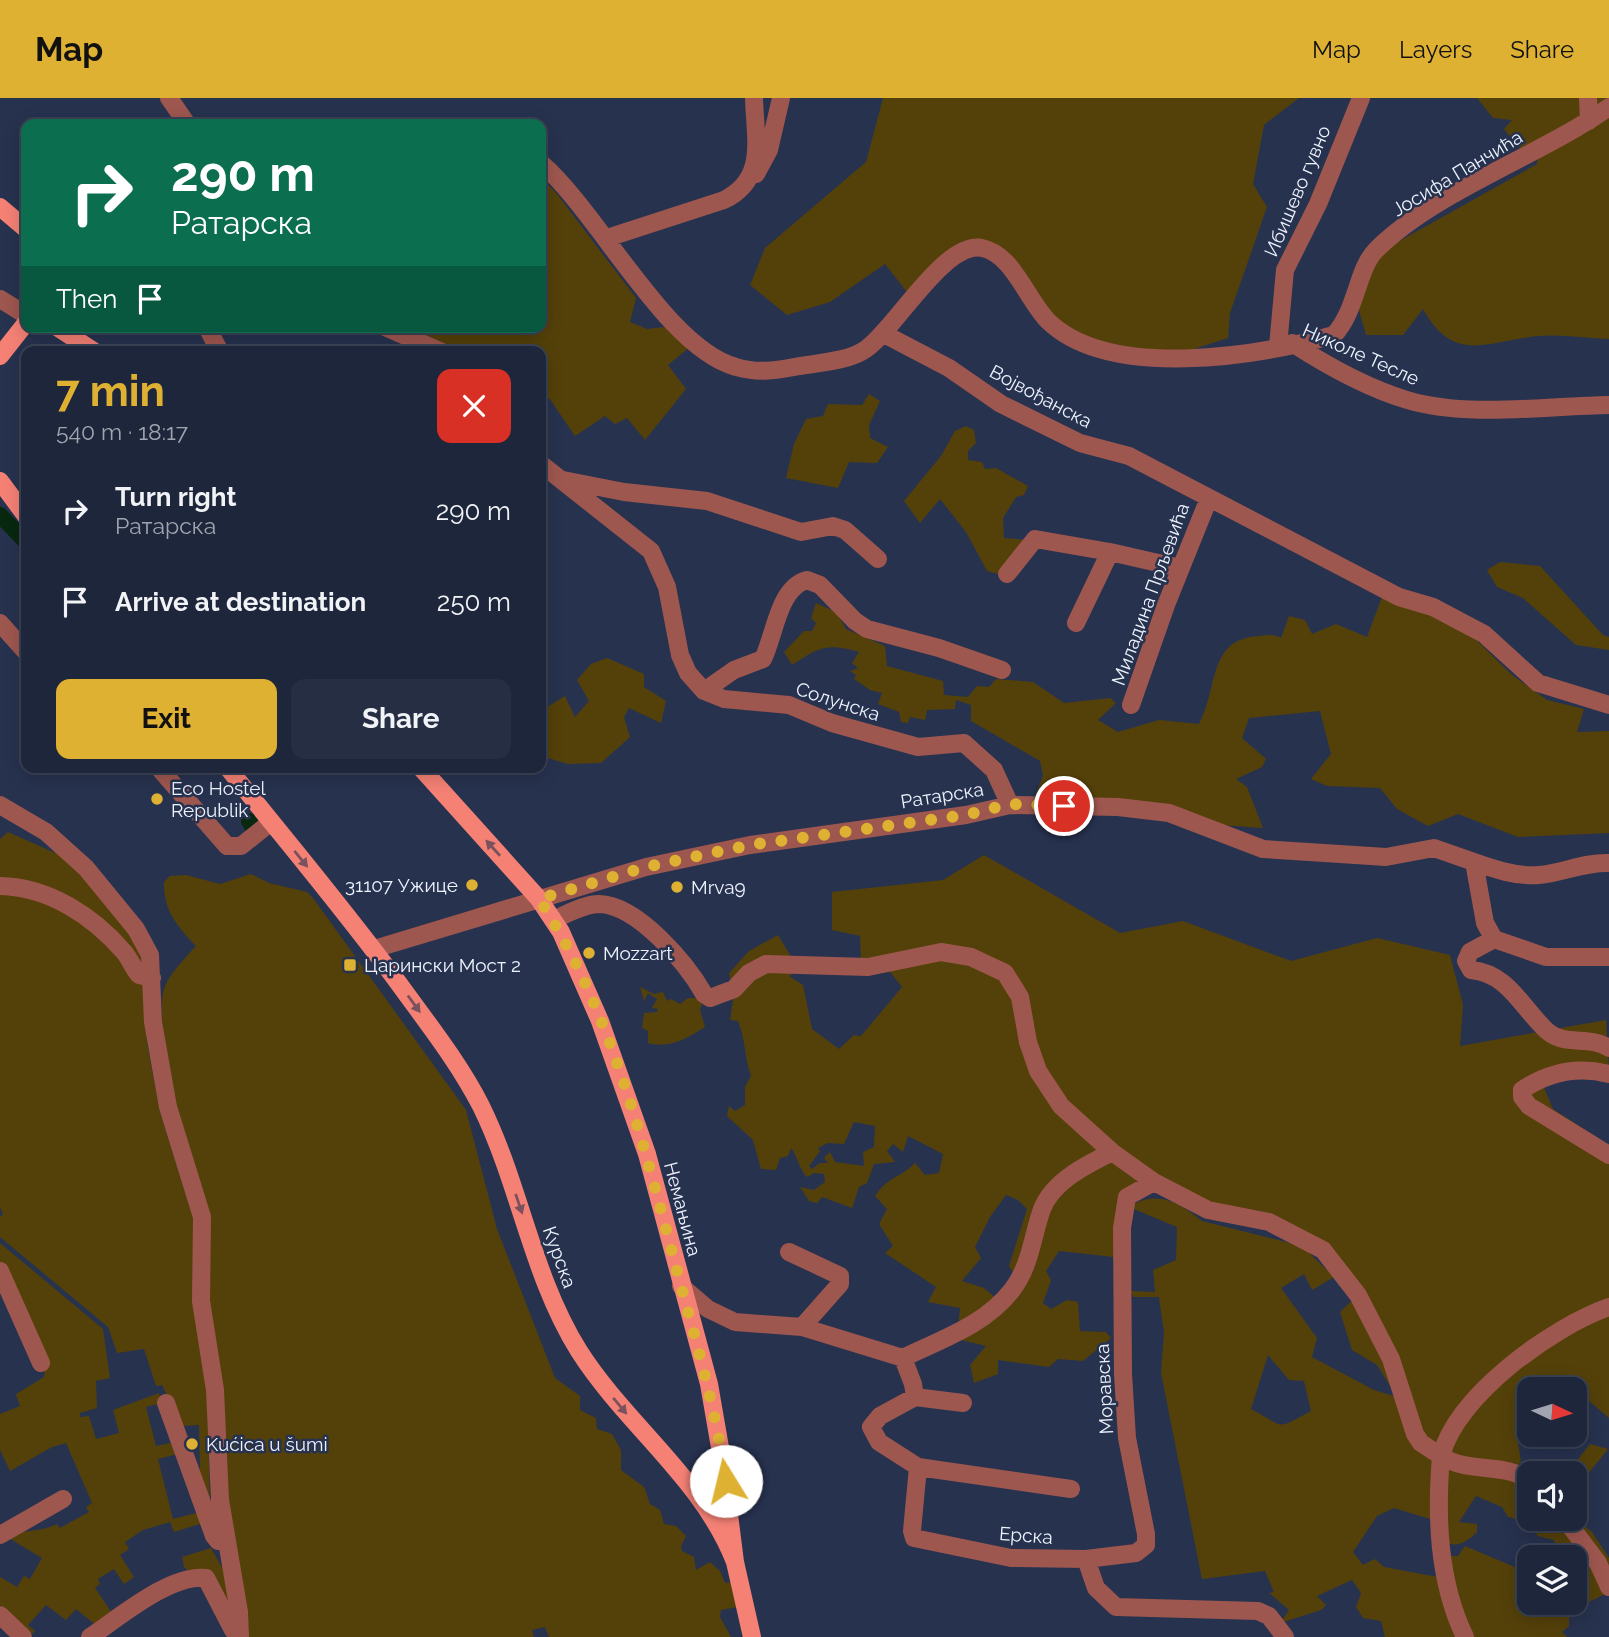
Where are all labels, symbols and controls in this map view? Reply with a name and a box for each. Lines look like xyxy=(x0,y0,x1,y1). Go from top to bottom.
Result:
text: Map xyxy=(35,30,103,69)
text: Map xyxy=(1312,35,1361,64)
text: Layers xyxy=(1399,35,1472,64)
text: Share xyxy=(1510,35,1574,64)
street label: Ибишево гувно xyxy=(1259,122,1335,260)
street label: Јосифа Панчића xyxy=(1388,125,1526,221)
text: 290 m xyxy=(171,145,315,202)
icon: right xyxy=(56,147,147,238)
text: Ратарска xyxy=(171,204,312,241)
icon: arrive xyxy=(131,280,169,318)
text: Then xyxy=(56,284,117,314)
street label: Николе Тесле xyxy=(1299,318,1423,390)
street label: Војвођанска xyxy=(986,360,1096,432)
text: 7 min xyxy=(56,367,165,416)
button: close xyxy=(437,369,511,443)
text: 540 m · 18:17 xyxy=(56,418,188,445)
text: Turn right xyxy=(115,482,236,512)
icon: right xyxy=(56,492,94,530)
text: 290 m xyxy=(436,496,511,526)
street label: Миладина Прљевића xyxy=(1107,500,1193,688)
text: Ратарска xyxy=(115,512,216,539)
icon: arrive xyxy=(56,583,94,621)
text: Arrive at destination xyxy=(115,587,366,617)
text: 250 m xyxy=(437,587,511,617)
street label: Солунска xyxy=(793,677,883,725)
button: Exit xyxy=(56,679,277,759)
button: Share xyxy=(291,679,511,759)
pin xyxy=(1034,776,1094,836)
place label: Eco Hostel Republik xyxy=(171,777,266,821)
street label: Ратарска xyxy=(899,778,985,812)
icon: arrive xyxy=(1045,787,1083,825)
marker: Eco Hostel Republik xyxy=(149,791,165,807)
one-way arrow xyxy=(486,840,502,857)
one-way arrow xyxy=(294,850,309,868)
place label: 31107 Ужице xyxy=(345,874,458,896)
place label: Mrva9 xyxy=(691,876,746,898)
marker: 31107 Ужице xyxy=(464,877,480,893)
marker: Mrva9 xyxy=(669,879,685,895)
place label: Mozzart xyxy=(603,942,673,964)
marker: Mozzart xyxy=(581,945,597,961)
place label: Царински Мост 2 xyxy=(364,954,521,976)
marker: Царински Мост 2 xyxy=(342,957,358,973)
one-way arrow xyxy=(407,995,421,1013)
street label: Немањина xyxy=(660,1159,706,1259)
one-way arrow xyxy=(514,1194,525,1215)
street label: Курска xyxy=(539,1223,581,1291)
street label: Моравска xyxy=(1091,1343,1117,1435)
north arrow xyxy=(1517,1377,1587,1447)
map controls xyxy=(1517,1377,1587,1615)
one-way arrow xyxy=(612,1397,627,1415)
place label: Kućica u šumi xyxy=(206,1433,328,1455)
marker: Kućica u šumi xyxy=(184,1436,200,1452)
position arrow xyxy=(689,1444,763,1518)
button: sound xyxy=(1517,1461,1587,1531)
street label: Ерска xyxy=(998,1522,1054,1548)
button: layers xyxy=(1517,1545,1587,1615)

